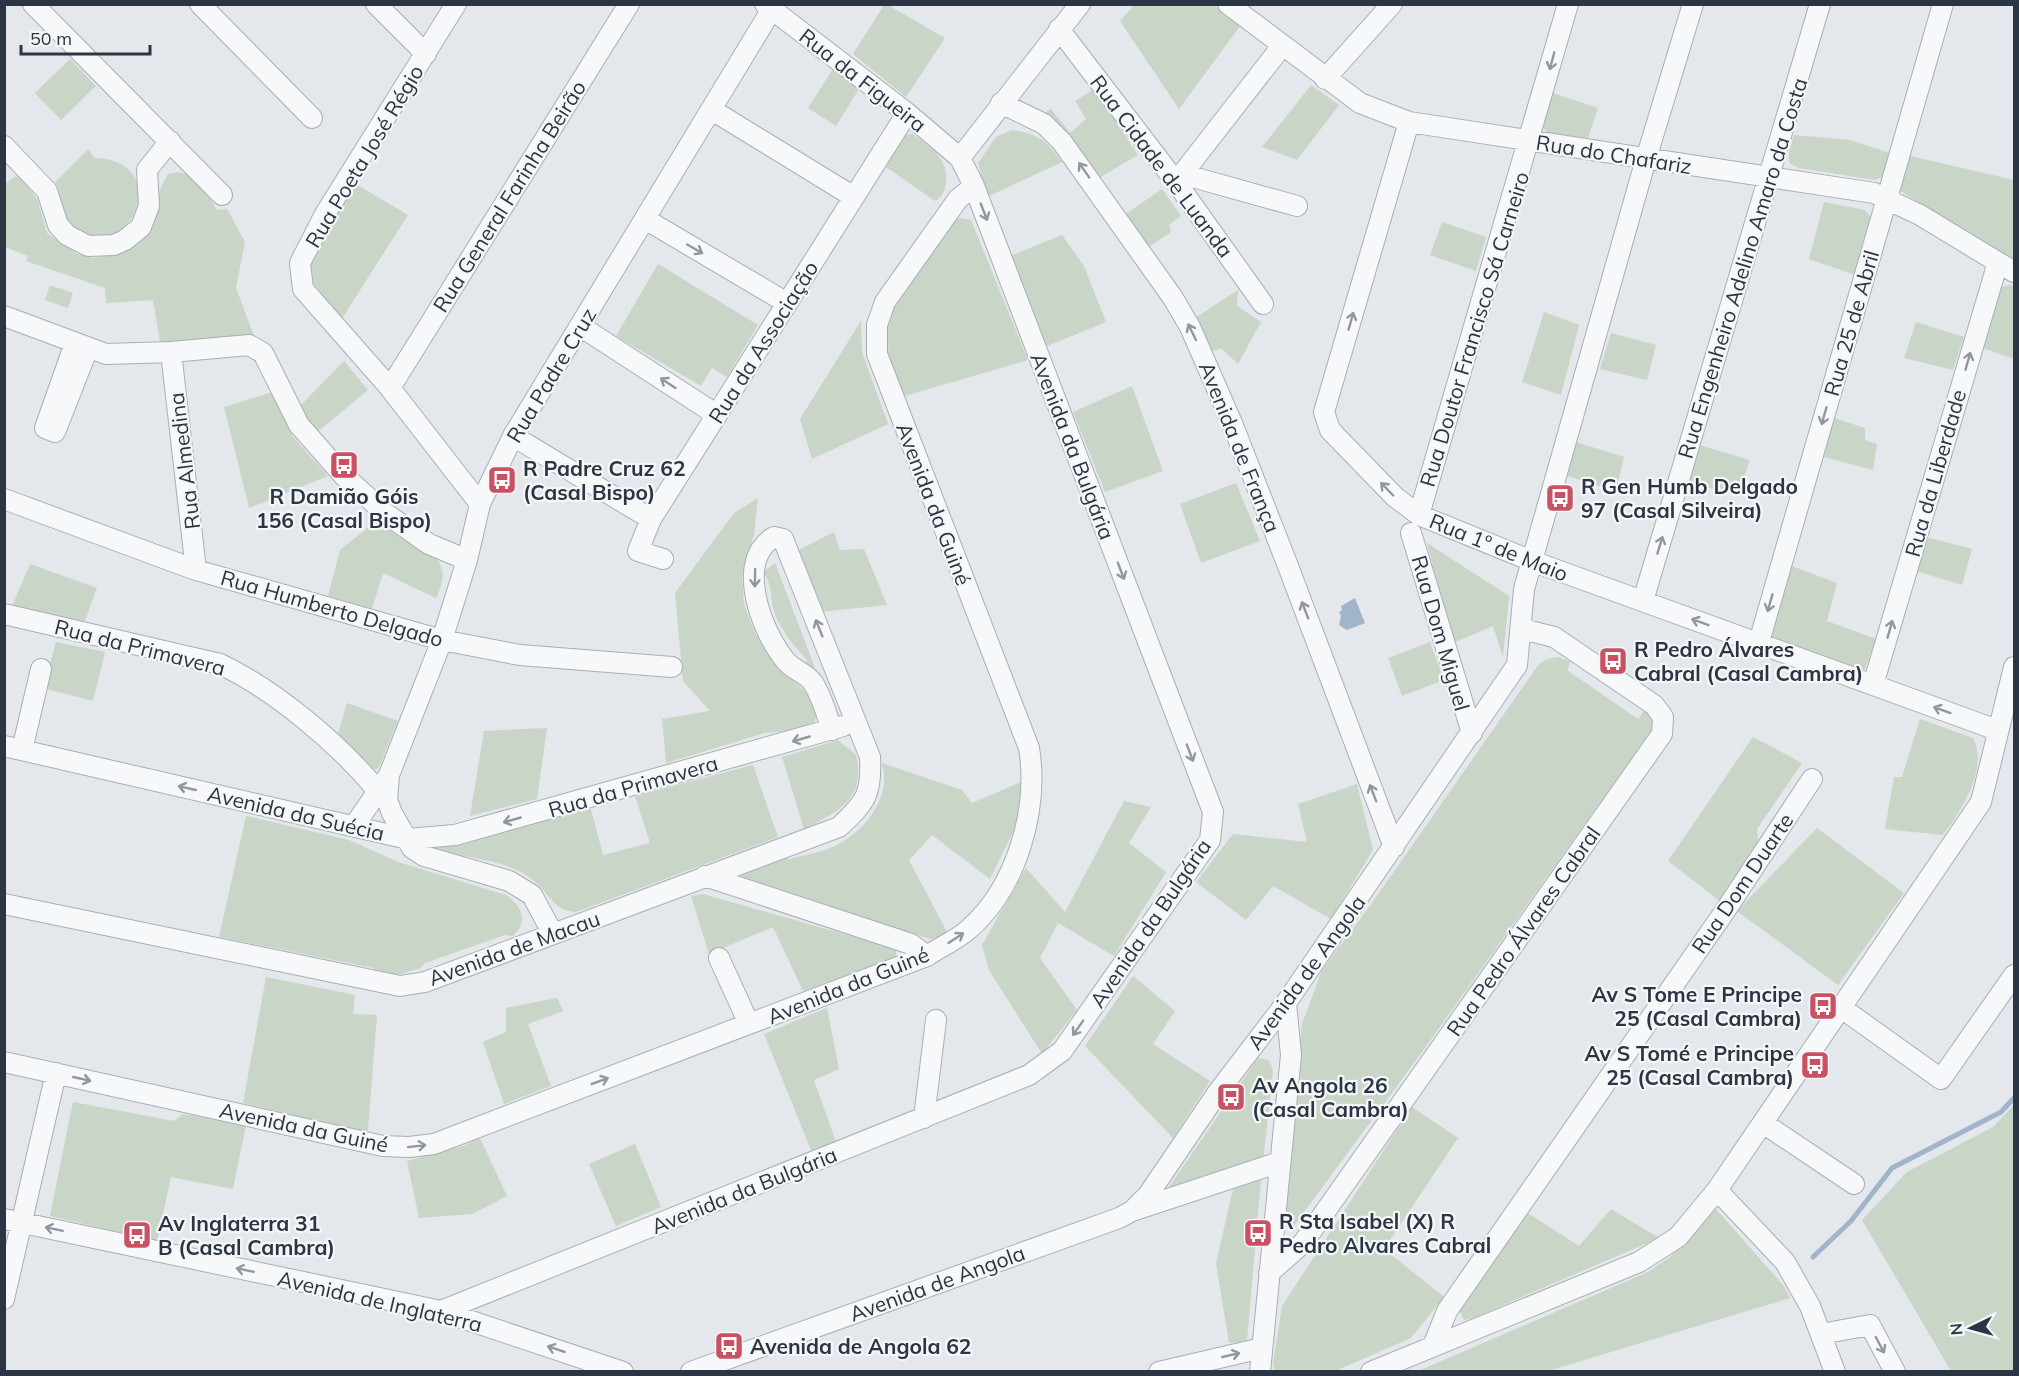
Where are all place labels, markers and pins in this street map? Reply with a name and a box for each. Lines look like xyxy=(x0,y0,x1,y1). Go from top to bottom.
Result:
bus stop icon: R Damião Góis 156 (Casal Bispo) xyxy=(328,449,360,481)
place label: R Padre Cruz 62 (Casal Bispo) xyxy=(523,455,686,505)
bus stop icon: R Padre Cruz 62 (Casal Bispo) xyxy=(486,464,518,496)
place label: R Gen Humb Delgado 97 (Casal Silveira) xyxy=(1581,473,1798,523)
bus stop icon: R Gen Humb Delgado 97 (Casal Silveira) xyxy=(1544,482,1576,514)
place label: R Damião Góis 156 (Casal Bispo) xyxy=(256,483,432,533)
place label: R Pedro Álvares Cabral (Casal Cambra) xyxy=(1634,636,1863,686)
bus stop icon: R Pedro Álvares Cabral (Casal Cambra) xyxy=(1597,645,1629,677)
place label: Av S Tome E Principe 25 (Casal Cambra) xyxy=(1591,981,1802,1031)
bus stop icon: Av S Tome E Principe 25 (Casal Cambra) xyxy=(1807,990,1839,1022)
place label: Av S Tomé e Principe 25 (Casal Cambra) xyxy=(1584,1040,1794,1090)
bus stop icon: Av S Tomé e Principe 25 (Casal Cambra) xyxy=(1799,1049,1831,1081)
place label: Av Angola 26 (Casal Cambra) xyxy=(1252,1072,1409,1122)
bus stop icon: Av Angola 26 (Casal Cambra) xyxy=(1215,1081,1247,1113)
place label: R Sta Isabel (X) R Pedro Alvares Cabral xyxy=(1279,1208,1491,1258)
place label: Av Inglaterra 31 B (Casal Cambra) xyxy=(158,1210,335,1260)
bus stop icon: R Sta Isabel (X) R Pedro Alvares Cabral xyxy=(1242,1217,1274,1249)
bus stop icon: Av Inglaterra 31 B (Casal Cambra) xyxy=(121,1219,153,1251)
bus stop icon: Avenida de Angola 62 xyxy=(713,1330,745,1362)
place label: Avenida de Angola 62 xyxy=(750,1333,971,1359)

